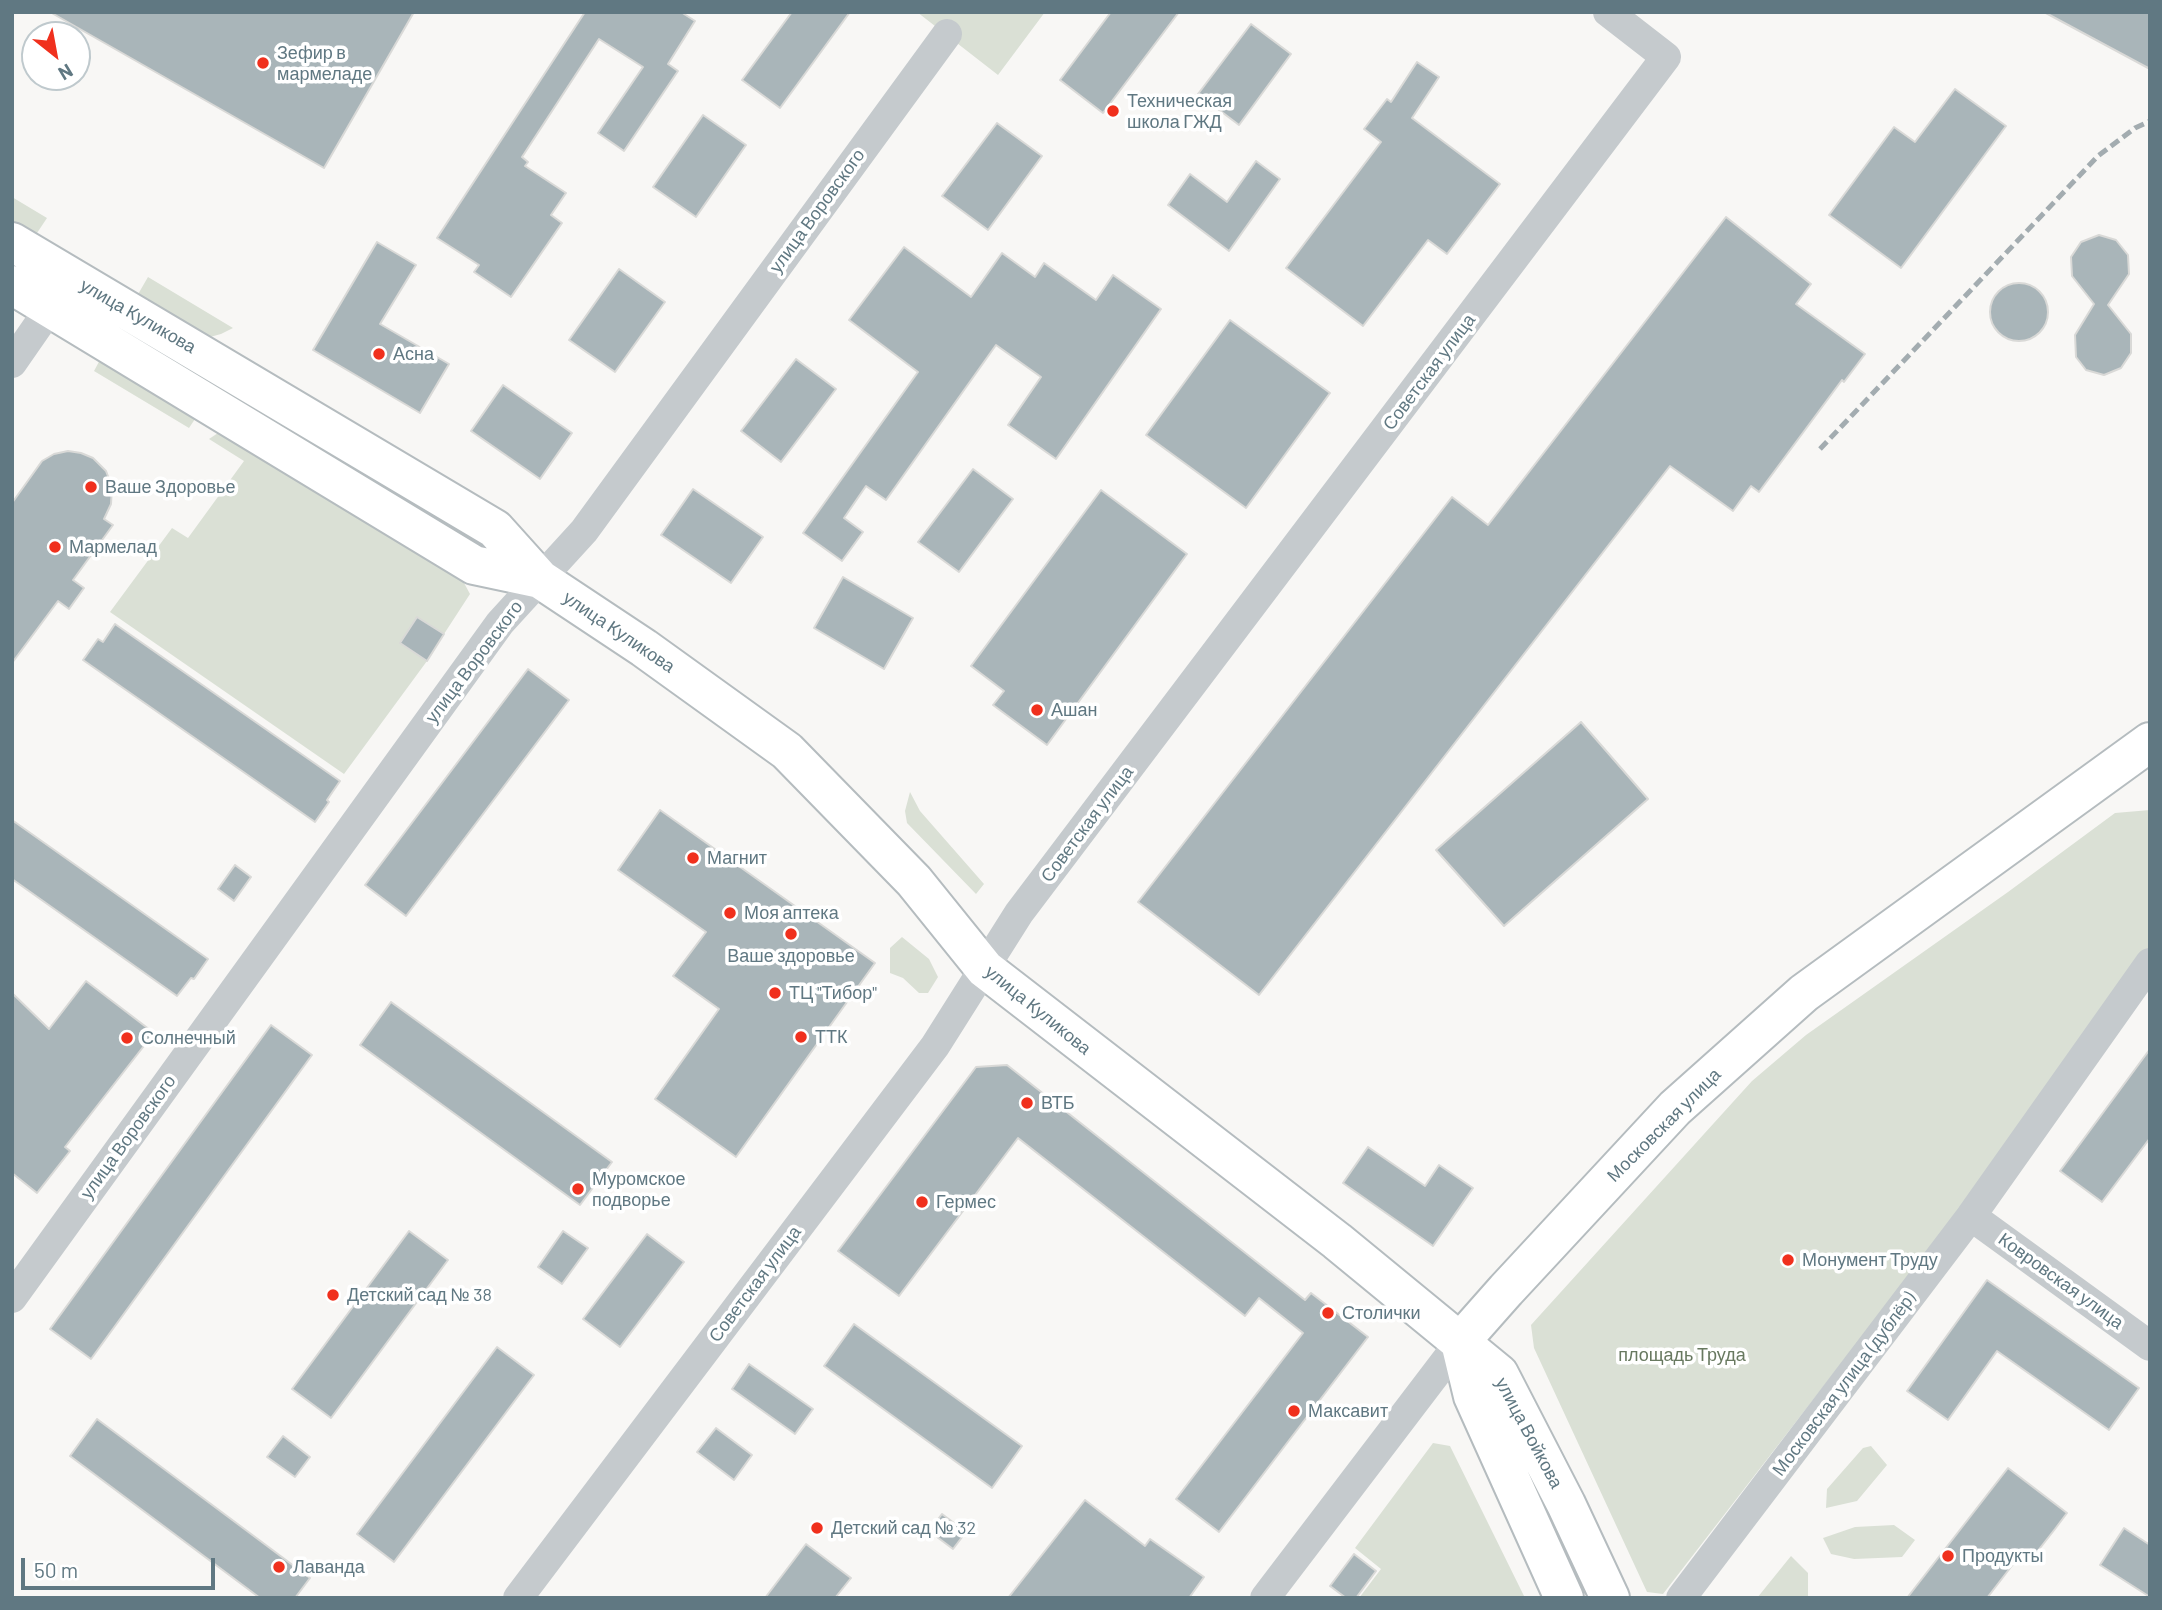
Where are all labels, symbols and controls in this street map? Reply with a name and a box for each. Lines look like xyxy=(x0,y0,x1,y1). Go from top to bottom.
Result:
north arrow xyxy=(21,21,91,91)
place label: Зефир в мармеладе xyxy=(277,42,372,84)
marker: Зефир в мармеладе xyxy=(255,55,271,71)
text: N xyxy=(55,60,77,86)
place label: Техническая школа ГЖД xyxy=(1127,90,1232,132)
marker: Техническая школа ГЖД xyxy=(1105,103,1121,119)
street label: улица Воровского xyxy=(765,145,869,277)
street label: улица Куликова xyxy=(76,274,200,358)
street label: Советская улица xyxy=(1378,310,1480,434)
place label: Асна xyxy=(393,343,434,365)
marker: Асна xyxy=(371,346,387,362)
place label: Ваше Здоровье xyxy=(105,476,235,498)
marker: Ваше Здоровье xyxy=(83,479,99,495)
place label: Мармелад xyxy=(69,536,157,558)
marker: Мармелад xyxy=(47,539,63,555)
street label: улица Куликова xyxy=(559,587,679,677)
street label: улица Воровского xyxy=(421,597,527,727)
place label: Ашан xyxy=(1051,699,1097,721)
marker: Ашан xyxy=(1029,702,1045,718)
street label: Советская улица xyxy=(1036,762,1138,886)
place label: Магнит xyxy=(707,847,767,869)
marker: Магнит xyxy=(685,850,701,866)
place label: Моя аптека xyxy=(744,902,839,924)
marker: Моя аптека xyxy=(722,905,738,921)
marker: Ваше здоровье xyxy=(783,926,799,942)
place label: Ваше здоровье xyxy=(727,945,855,967)
street label: улица Куликова xyxy=(981,961,1095,1059)
place label: ТЦ "Тибор" xyxy=(789,982,877,1004)
marker: ТЦ "Тибор" xyxy=(767,985,783,1001)
place label: ТТК xyxy=(815,1026,847,1048)
place label: Солнечный xyxy=(141,1027,236,1049)
marker: ТТК xyxy=(793,1029,809,1045)
marker: Солнечный xyxy=(119,1030,135,1046)
street label: Московская улица xyxy=(1603,1064,1725,1186)
street label: улица Воровского xyxy=(76,1071,180,1203)
place label: ВТБ xyxy=(1041,1092,1075,1114)
marker: ВТБ xyxy=(1019,1095,1035,1111)
place label: Муромское подворье xyxy=(592,1168,685,1210)
marker: Муромское подворье xyxy=(570,1181,586,1197)
place label: Гермес xyxy=(936,1191,996,1213)
marker: Гермес xyxy=(914,1194,930,1210)
street label: Советская улица xyxy=(704,1222,806,1346)
street label: Ковровская улица xyxy=(1994,1228,2128,1334)
place label: Монумент Труду xyxy=(1802,1249,1938,1271)
marker: Монумент Труду xyxy=(1780,1252,1796,1268)
place label: Детский сад № 38 xyxy=(347,1284,492,1306)
marker: Детский сад № 38 xyxy=(325,1287,341,1303)
street label: Московская улица (дублёр) xyxy=(1768,1288,1920,1480)
place label: Столички xyxy=(1342,1302,1421,1324)
marker: Столички xyxy=(1320,1305,1336,1321)
park label: площадь Труда xyxy=(1618,1344,1746,1366)
street label: улица Войкова xyxy=(1491,1374,1567,1492)
place label: Максавит xyxy=(1308,1400,1388,1422)
marker: Максавит xyxy=(1286,1403,1302,1419)
place label: Детский сад № 32 xyxy=(831,1517,976,1539)
marker: Детский сад № 32 xyxy=(809,1520,825,1536)
scale bar xyxy=(24,1544,219,1588)
place label: Продукты xyxy=(1962,1545,2043,1567)
marker: Продукты xyxy=(1940,1548,1956,1564)
place label: Лаванда xyxy=(293,1556,365,1578)
text: 50 m xyxy=(34,1557,78,1582)
marker: Лаванда xyxy=(271,1559,287,1575)

